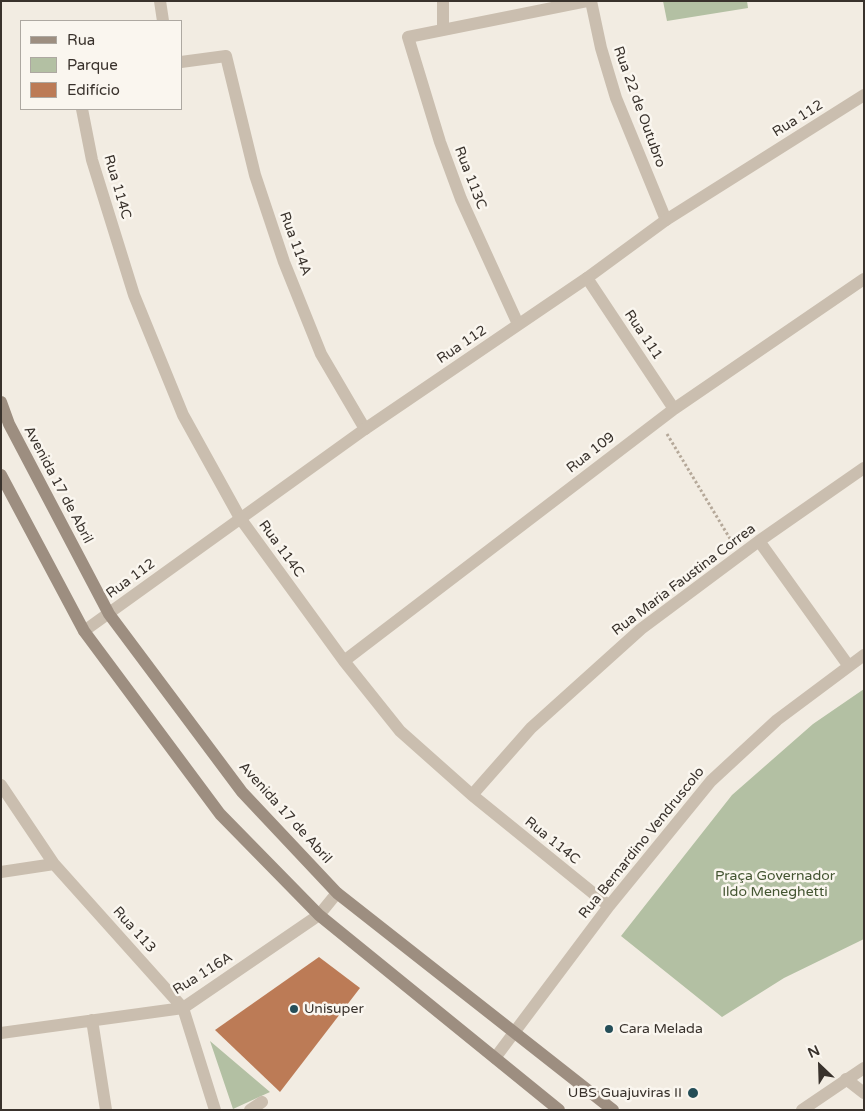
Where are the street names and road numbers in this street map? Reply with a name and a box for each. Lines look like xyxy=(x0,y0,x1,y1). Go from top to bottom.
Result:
street label: Rua 22 de Outubro xyxy=(609,44,669,170)
street label: Rua 112 xyxy=(770,97,826,141)
street label: Rua 113C xyxy=(450,144,490,212)
street label: Rua 114C xyxy=(100,153,134,221)
street label: Rua 114A xyxy=(276,210,314,278)
street label: Rua 111 xyxy=(620,307,666,363)
street label: Rua 112 xyxy=(434,322,490,368)
street label: Avenida 17 de Abril xyxy=(20,423,96,547)
street label: Rua 109 xyxy=(564,429,618,477)
street label: Rua 114C xyxy=(255,517,307,581)
street label: Rua Maria Faustina Correa xyxy=(609,521,759,639)
street label: Rua 112 xyxy=(103,556,159,602)
street label: Avenida 17 de Abril xyxy=(235,759,335,867)
street label: Rua Bernardino Vendruscolo xyxy=(576,764,708,922)
street label: Rua 114C xyxy=(521,814,583,868)
street label: Rua 113 xyxy=(109,903,159,957)
street label: Rua 116A xyxy=(170,949,236,999)

